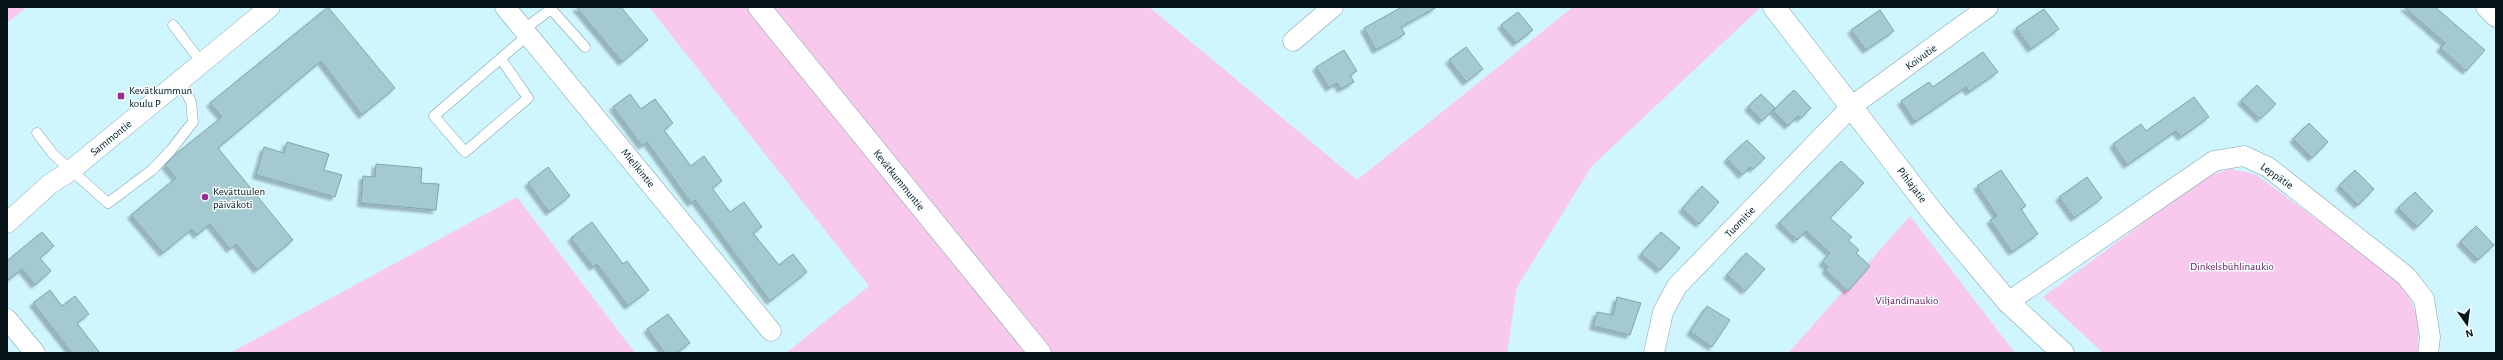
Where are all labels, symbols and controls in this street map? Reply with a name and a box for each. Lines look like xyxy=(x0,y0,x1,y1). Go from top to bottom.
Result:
street label: Koivutie xyxy=(1903,42,1939,72)
place label: Kevätkummun koulu P xyxy=(129,85,192,109)
marker: Kevätkummun koulu P xyxy=(116,91,126,101)
street label: Sammontie xyxy=(88,118,134,158)
street label: Mielikintie xyxy=(619,147,657,189)
street label: Kevätkummuntie xyxy=(871,148,927,212)
street label: Leppätie xyxy=(2259,161,2295,191)
street label: Pihlajatie xyxy=(1895,165,1929,205)
place label: Kevättuulen päiväkoti xyxy=(213,186,265,210)
marker: Kevättuulen päiväkoti xyxy=(200,192,210,202)
street label: Tuomitie xyxy=(1723,204,1757,240)
park label: Dinkelsbühlinaukio xyxy=(2190,261,2274,272)
park label: Viljandinaukio xyxy=(1876,295,1938,306)
north arrow xyxy=(2447,304,2487,344)
text: N xyxy=(2464,327,2474,339)

